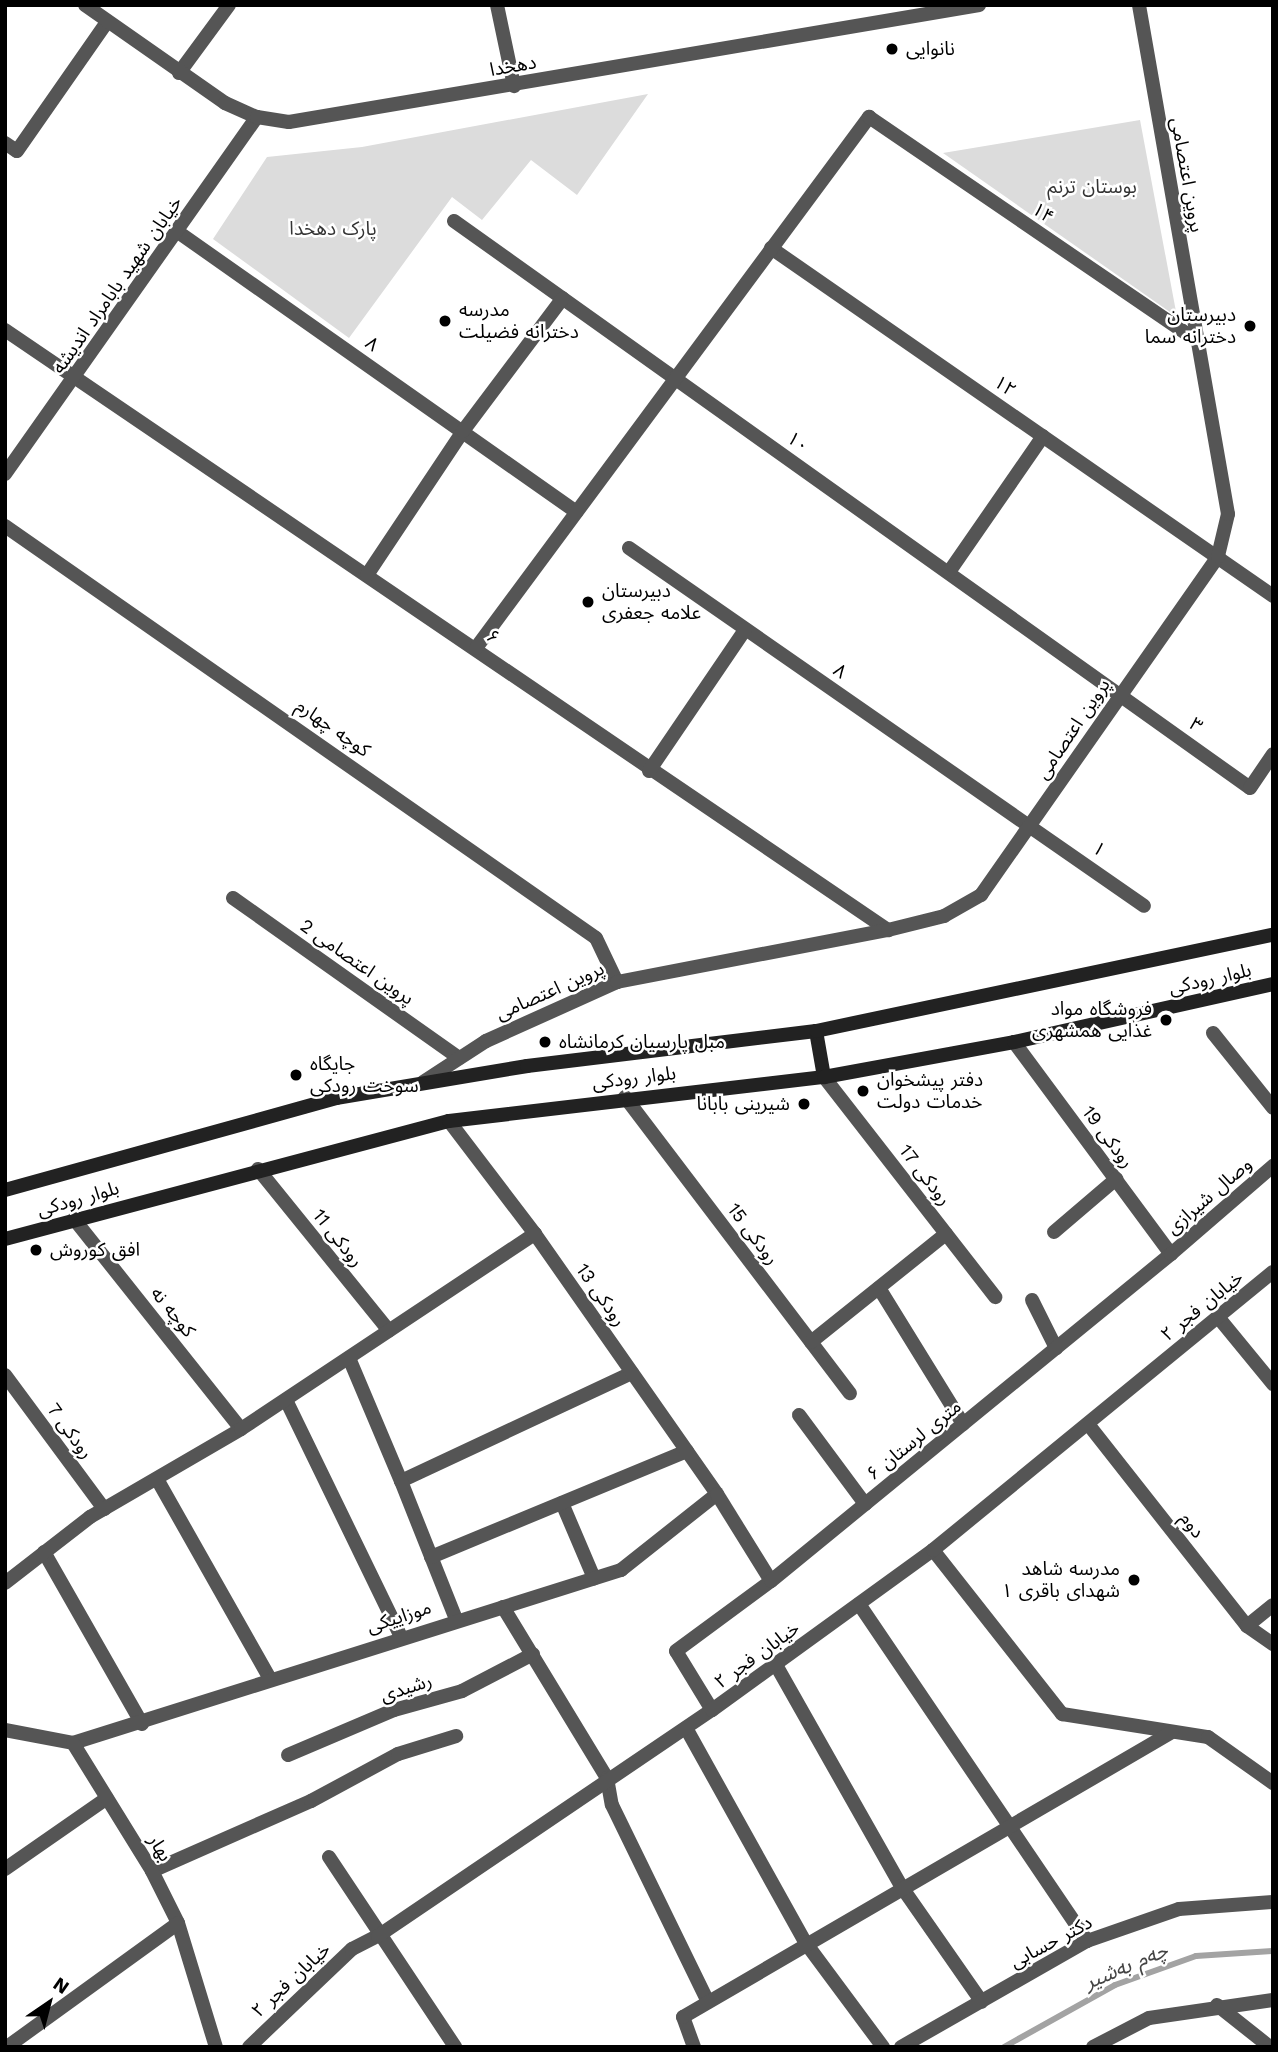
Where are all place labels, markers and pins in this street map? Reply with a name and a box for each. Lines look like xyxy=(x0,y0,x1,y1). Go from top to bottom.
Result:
place label: نانوایی xyxy=(906,38,955,60)
marker: نانوایی xyxy=(884,41,900,57)
place label: مدرسه دخترانه فضيلت xyxy=(459,299,579,343)
place label: دبیرستان دخترانه سما xyxy=(1145,304,1236,348)
marker: مدرسه دخترانه فضيلت xyxy=(437,313,453,329)
marker: دبیرستان دخترانه سما xyxy=(1242,318,1258,334)
place label: دبیرستان علامه جعفری xyxy=(602,580,701,624)
marker: دبیرستان علامه جعفری xyxy=(580,594,596,610)
place label: فروشگاه مواد غذایی همشهری xyxy=(1032,998,1152,1042)
marker: فروشگاه مواد غذایی همشهری xyxy=(1158,1012,1174,1028)
place label: مبل پارسیان کرمانشاه xyxy=(559,1031,725,1053)
marker: مبل پارسیان کرمانشاه xyxy=(537,1034,553,1050)
place label: جایگاه سوخت رودکی xyxy=(310,1053,419,1097)
marker: جایگاه سوخت رودکی xyxy=(288,1067,304,1083)
place label: دفتر پیشخوان خدمات دولت xyxy=(877,1069,983,1113)
marker: دفتر پیشخوان خدمات دولت xyxy=(855,1083,871,1099)
place label: شیرینی بابانا xyxy=(696,1093,790,1115)
marker: شیرینی بابانا xyxy=(796,1096,812,1112)
place label: افق کوروش xyxy=(50,1239,140,1261)
marker: افق کوروش xyxy=(28,1242,44,1258)
place label: مدرسه شاهد شهدای باقری ۱ xyxy=(1001,1558,1120,1602)
marker: مدرسه شاهد شهدای باقری ۱ xyxy=(1126,1572,1142,1588)

